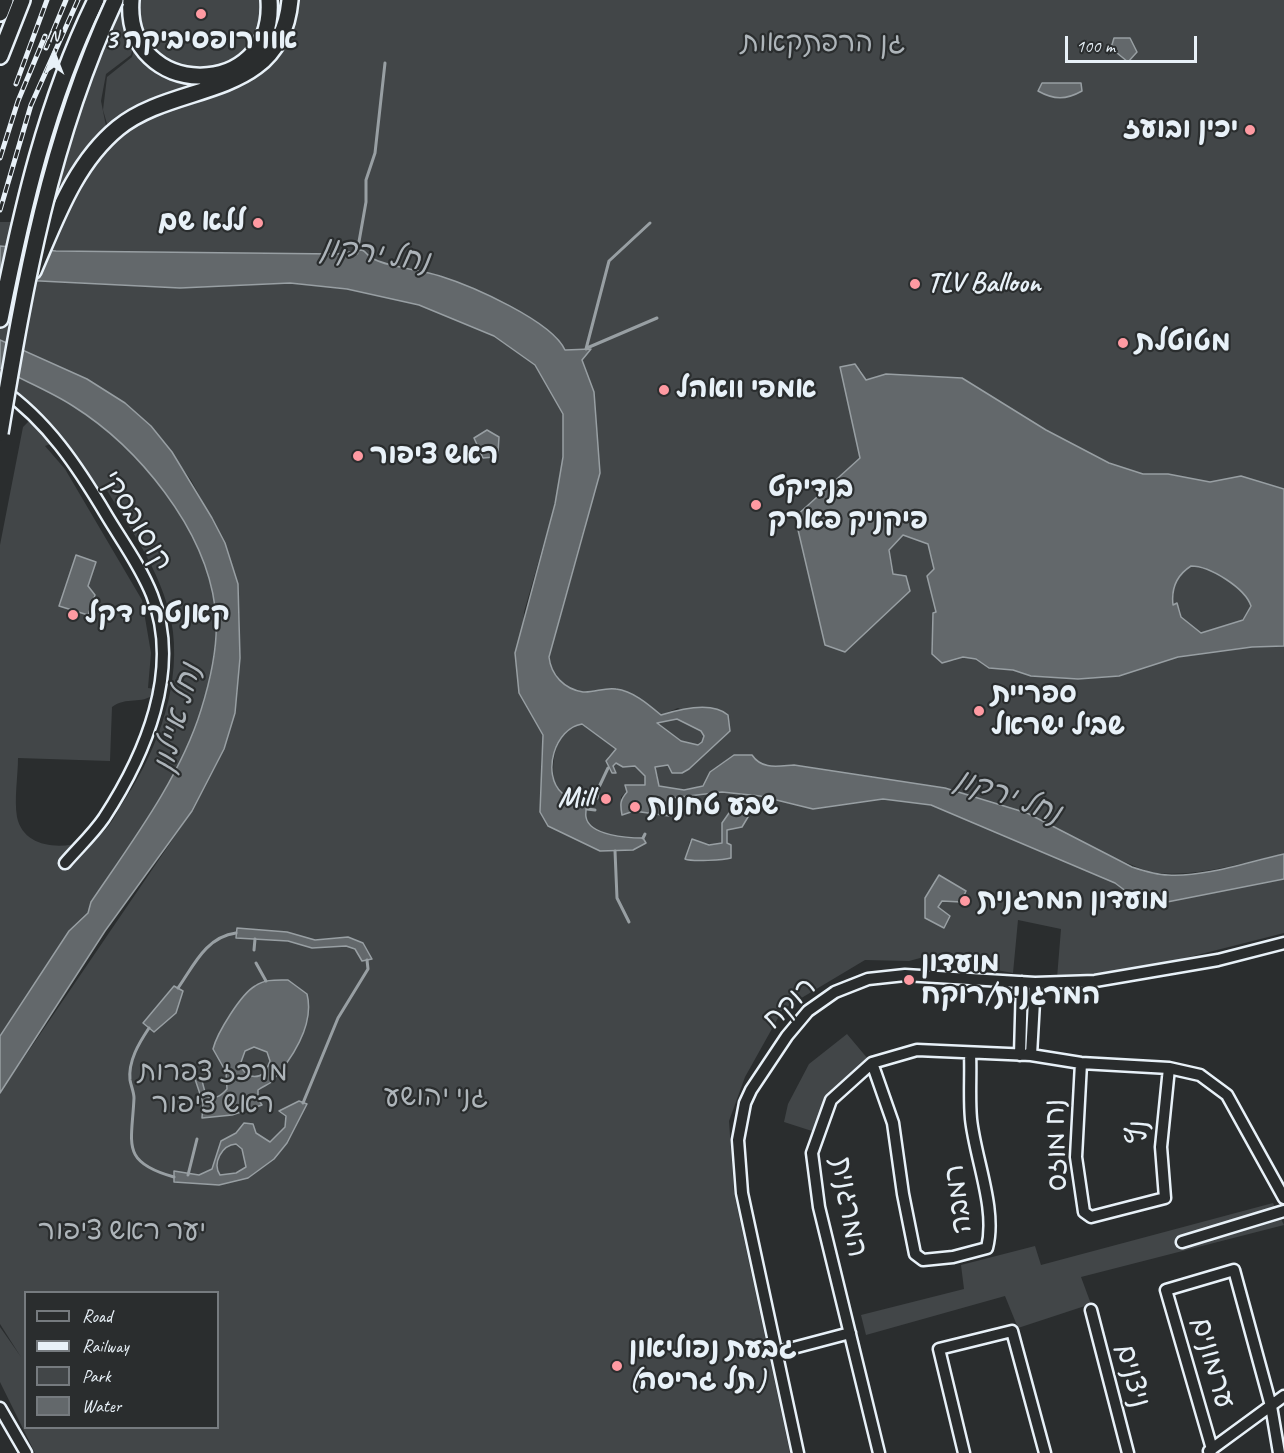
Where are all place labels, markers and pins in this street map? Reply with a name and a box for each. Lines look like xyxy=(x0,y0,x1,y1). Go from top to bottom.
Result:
marker: אווירופסיביקה 3 xyxy=(194,7,208,21)
place label: אווירופסיביקה 3 xyxy=(104,24,298,58)
place label: יכין ובועז xyxy=(1123,113,1238,147)
marker: יכין ובועז xyxy=(1243,123,1257,137)
place label: ללא שם xyxy=(158,206,246,240)
marker: ללא שם xyxy=(251,216,265,230)
place label: TLV Balloon xyxy=(927,267,1041,301)
marker: TLV Balloon xyxy=(908,277,922,291)
place label: מטוטלת xyxy=(1135,326,1231,360)
marker: מטוטלת xyxy=(1116,336,1130,350)
place label: אמפי וואהל xyxy=(676,373,816,407)
marker: אמפי וואהל xyxy=(657,383,671,397)
place label: ראש ציפור xyxy=(370,439,498,473)
marker: ראש ציפור xyxy=(351,449,365,463)
place label: בנדיקט פיקניק פארק xyxy=(768,472,928,538)
marker: בנדיקט פיקניק פארק xyxy=(749,498,763,512)
place label: קאנטרי דקל xyxy=(85,598,230,632)
marker: קאנטרי דקל xyxy=(66,608,80,622)
place label: ספריית שביל ישראל xyxy=(991,678,1125,744)
marker: ספריית שביל ישראל xyxy=(972,704,986,718)
place label: Mill xyxy=(558,782,594,816)
place label: שבע טחנות xyxy=(647,790,778,824)
marker: Mill xyxy=(599,792,613,806)
marker: שבע טחנות xyxy=(628,800,642,814)
place label: מועדון המרגנית xyxy=(977,884,1169,918)
marker: מועדון המרגנית xyxy=(958,894,972,908)
place label: מועדון המרגנית/רוקח xyxy=(921,947,1100,1013)
marker: מועדון המרגנית/רוקח xyxy=(902,973,916,987)
place label: גבעת נפוליאון (תל גריסה) xyxy=(629,1333,797,1399)
marker: גבעת נפוליאון (תל גריסה) xyxy=(610,1359,624,1373)

